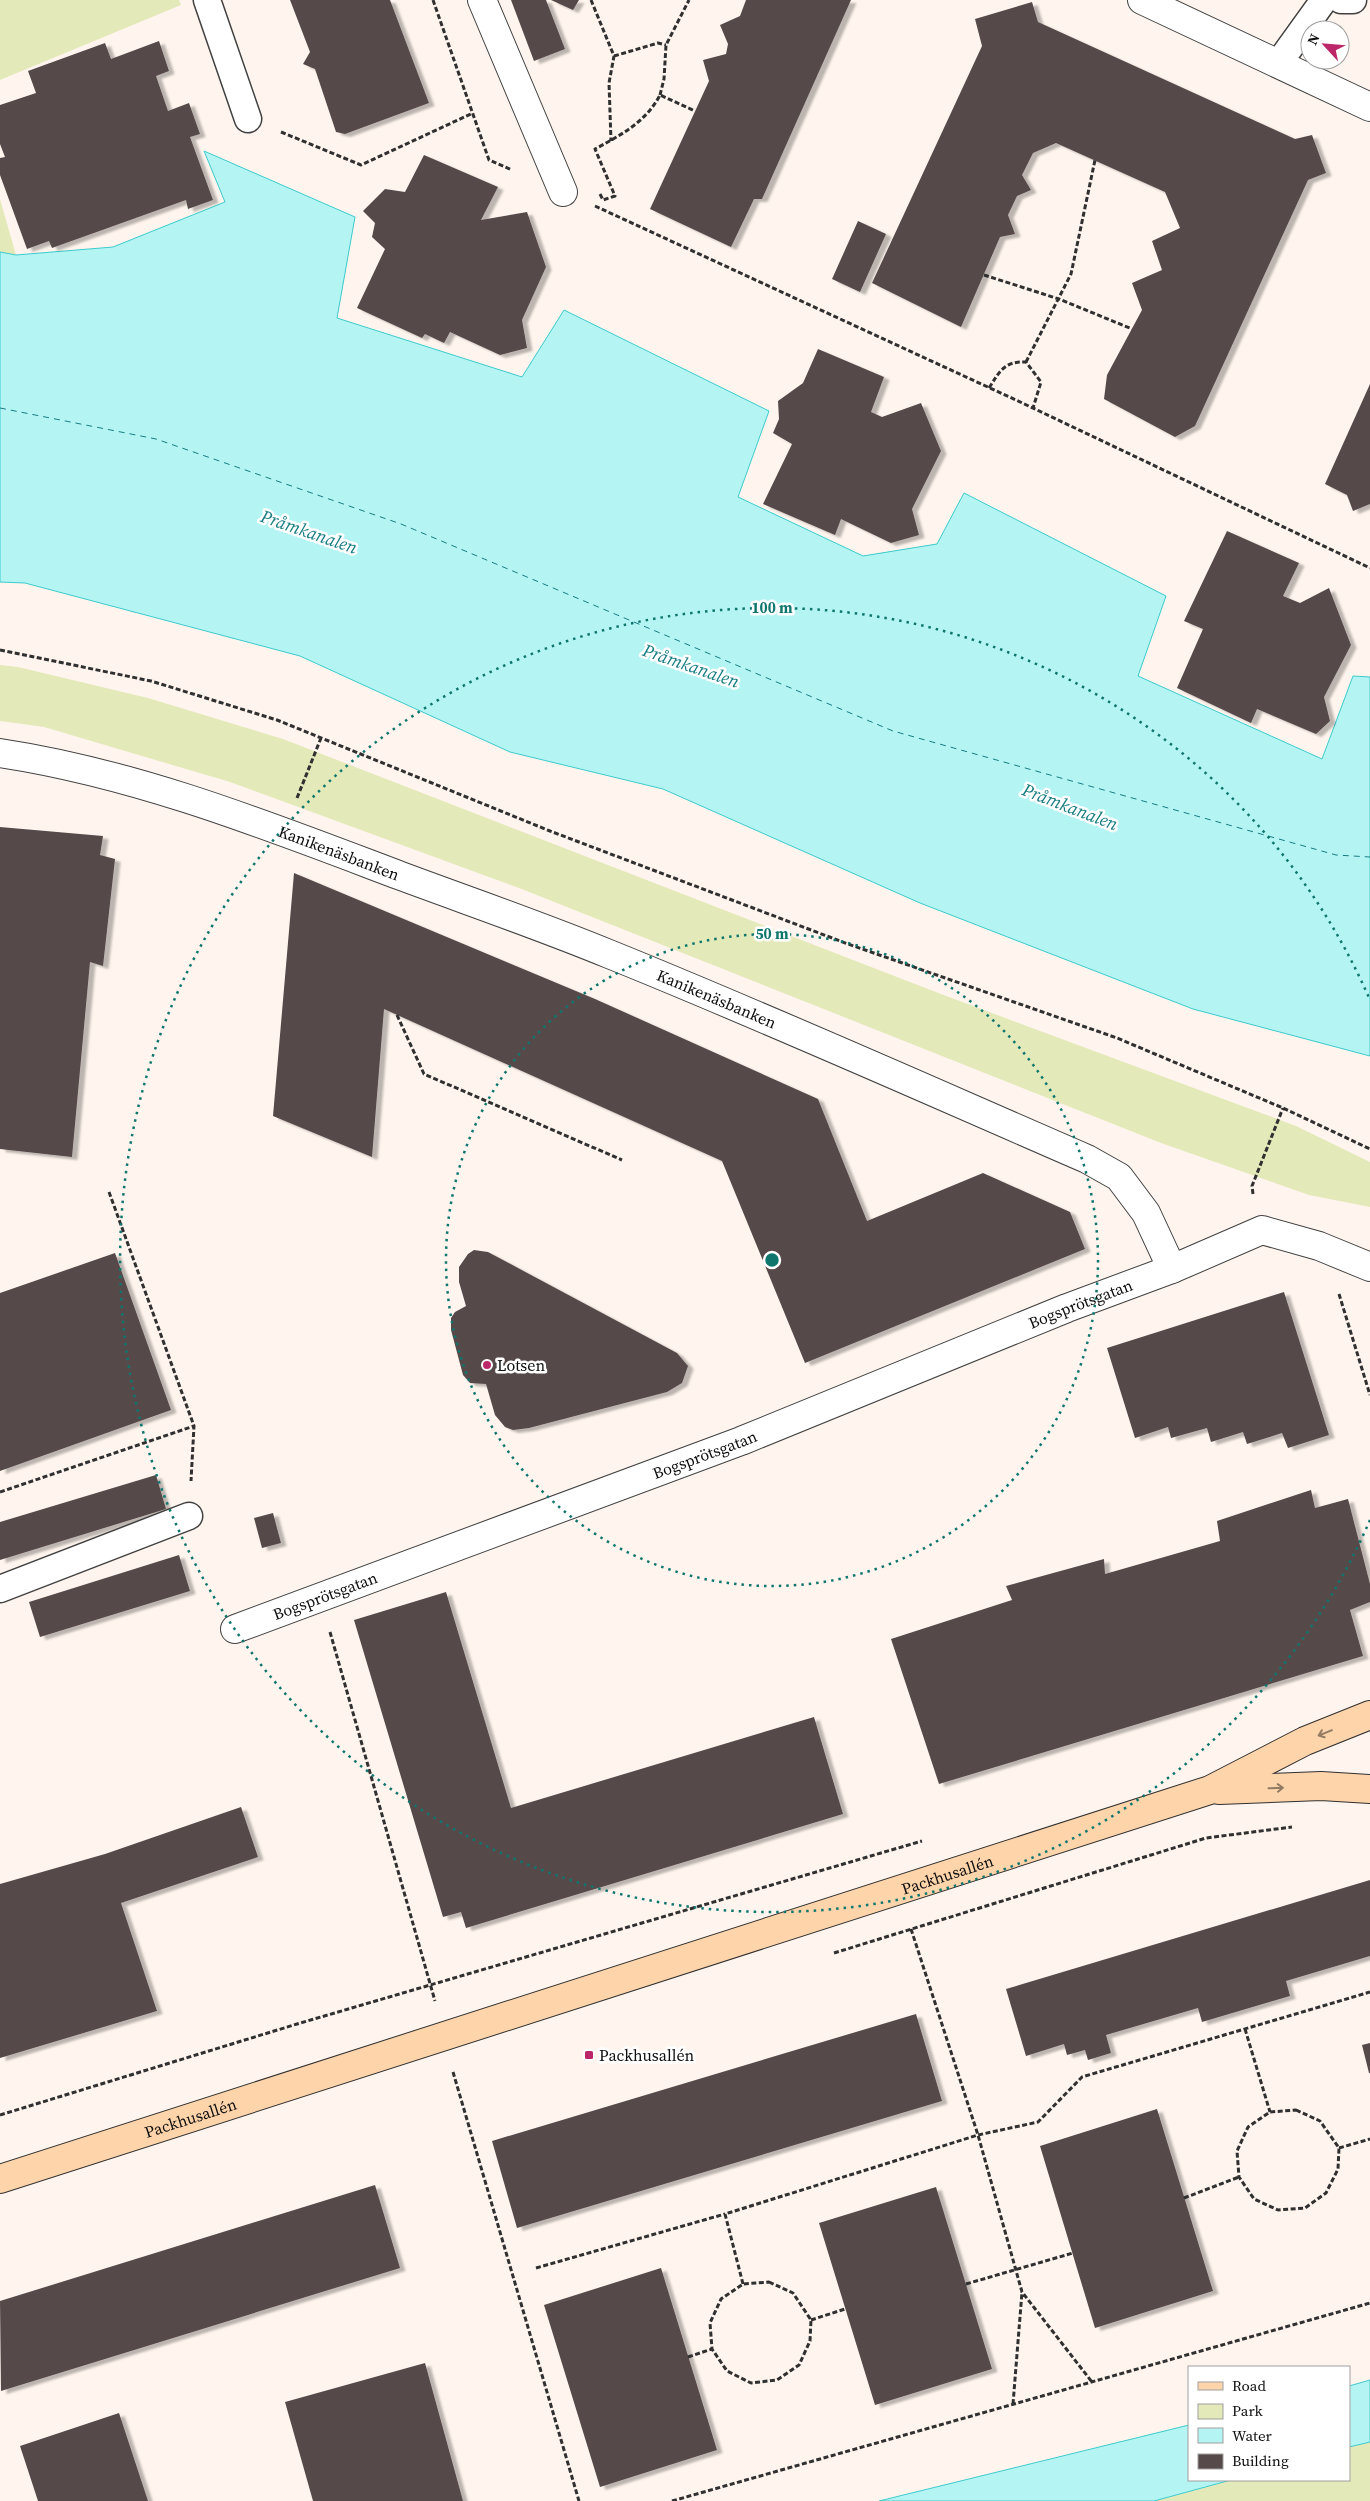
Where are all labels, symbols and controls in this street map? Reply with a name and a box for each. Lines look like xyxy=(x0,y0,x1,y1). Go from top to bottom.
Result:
north arrow xyxy=(1300,20,1350,70)
text: N xyxy=(1302,30,1325,48)
water label: Pråmkanalen xyxy=(257,503,361,560)
text: 100 m xyxy=(751,597,793,618)
water label: Pråmkanalen xyxy=(639,637,743,694)
water label: Pråmkanalen xyxy=(1018,777,1122,836)
street label: Kanikenäsbanken xyxy=(275,820,403,886)
text: 50 m xyxy=(755,923,789,944)
street label: Kanikenäsbanken xyxy=(654,964,780,1034)
centre of rings xyxy=(763,1251,781,1269)
street label: Bogsprötsgatan xyxy=(1025,1274,1136,1334)
place label: Lotsen xyxy=(497,1354,545,1376)
marker: Lotsen xyxy=(481,1359,493,1371)
street label: Bogsprötsgatan xyxy=(649,1425,760,1484)
street label: Bogsprötsgatan xyxy=(270,1566,381,1625)
one-way arrow xyxy=(1318,1729,1333,1738)
one-way arrow xyxy=(1268,1783,1284,1792)
street label: Packhusallén xyxy=(898,1849,996,1900)
place label: Packhusallén xyxy=(599,2044,695,2066)
marker: Packhusallén xyxy=(583,2049,595,2061)
street label: Packhusallén xyxy=(142,2093,239,2143)
legend xyxy=(1188,2366,1350,2481)
text: Road xyxy=(1232,2375,1266,2396)
text: Park xyxy=(1232,2400,1264,2421)
text: Water xyxy=(1232,2425,1273,2446)
text: Building xyxy=(1232,2450,1289,2471)

